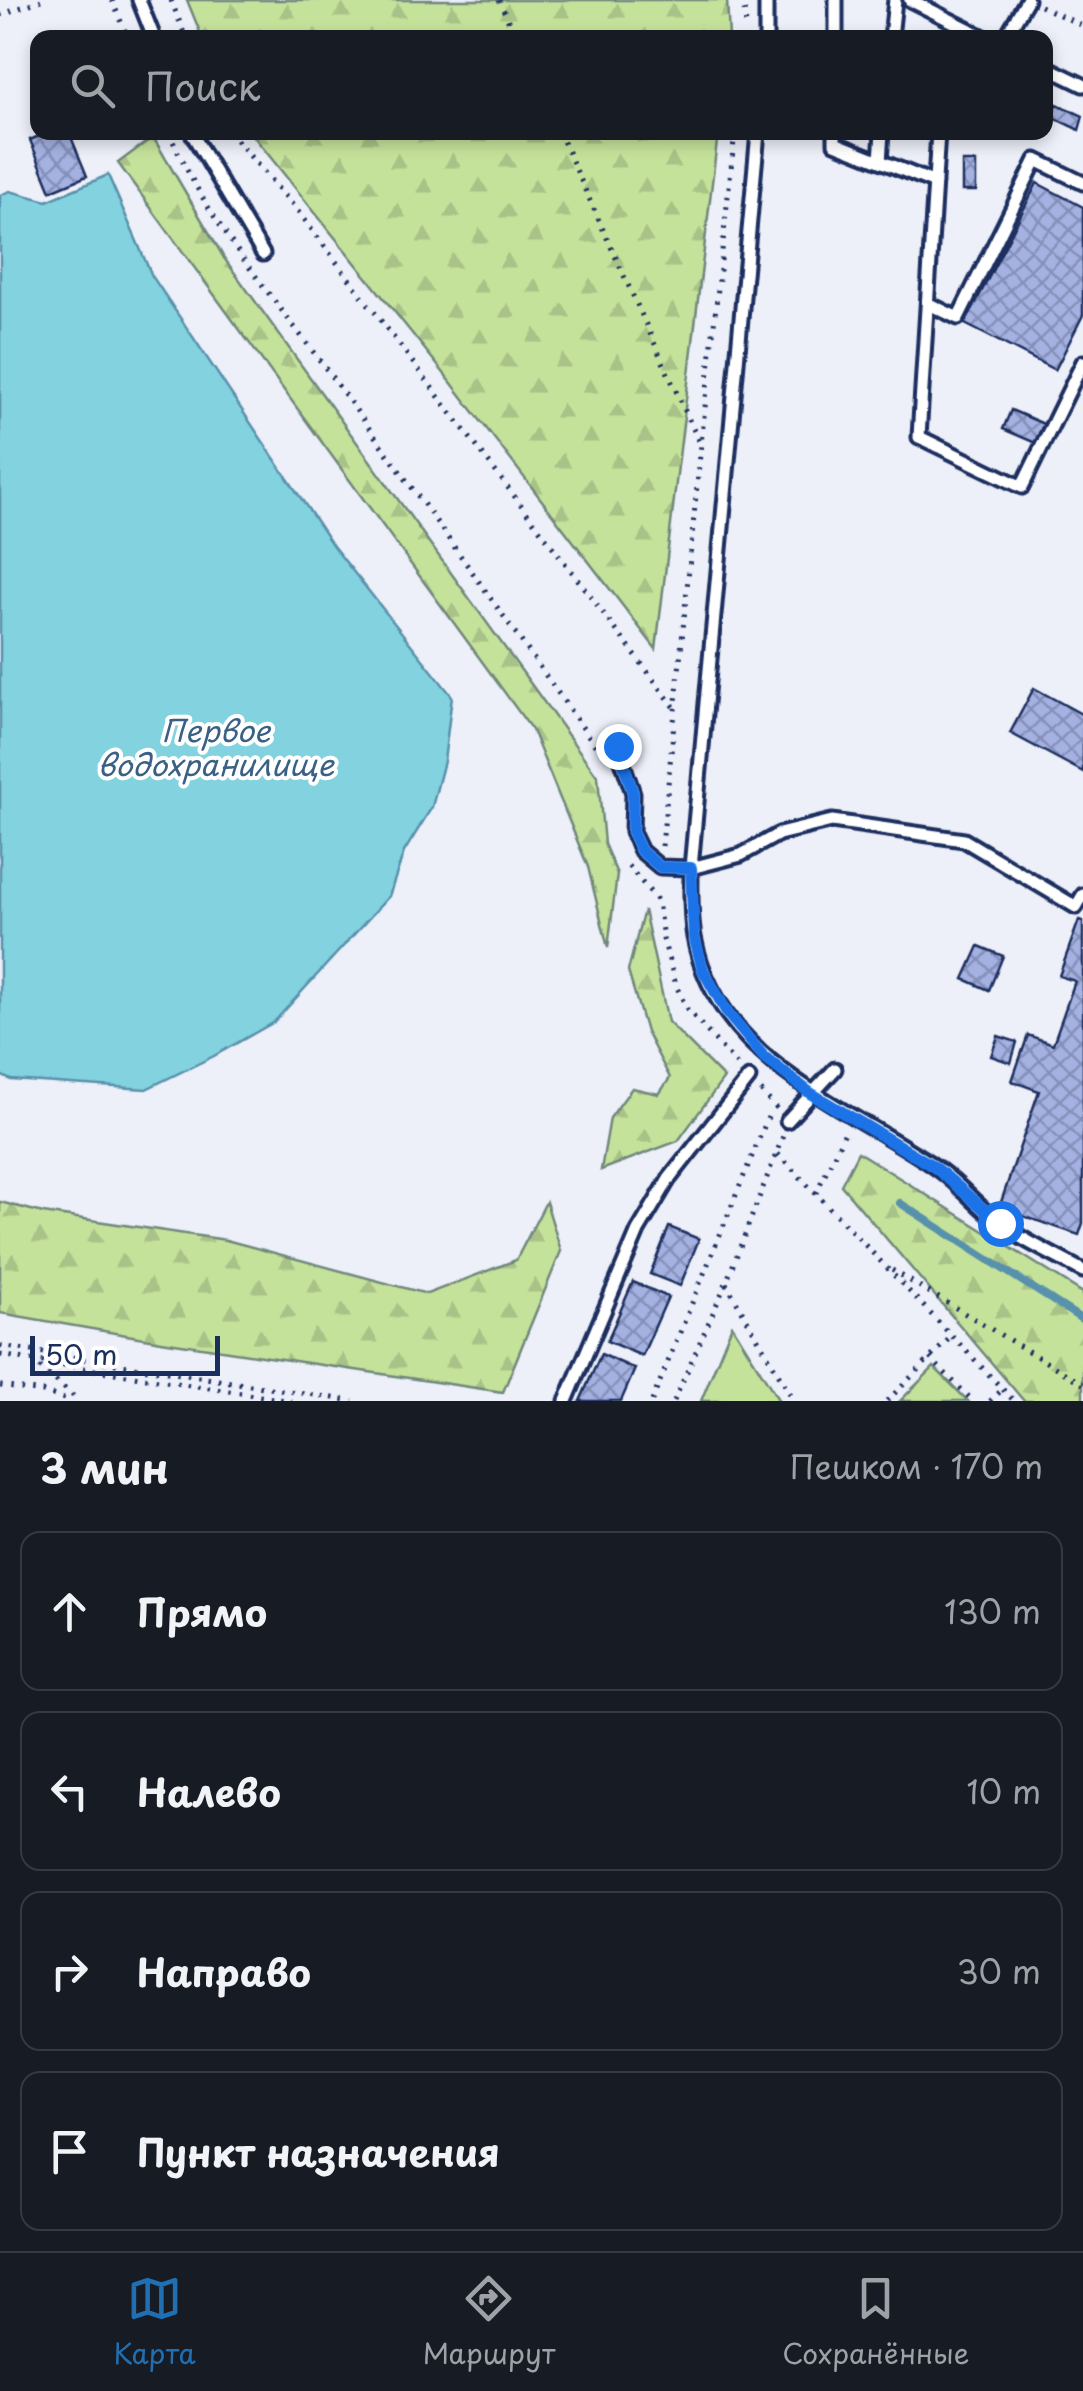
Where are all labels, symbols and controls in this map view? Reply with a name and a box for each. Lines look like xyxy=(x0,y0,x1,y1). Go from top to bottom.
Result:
search box xyxy=(30,30,1053,140)
text: Поиск xyxy=(145,57,260,114)
icon: search xyxy=(65,58,120,113)
water label: Первое водохранилище xyxy=(98,707,336,786)
route end xyxy=(596,724,642,770)
route start xyxy=(978,1201,1024,1247)
scale bar xyxy=(30,1331,220,1376)
text: 50 m xyxy=(45,1332,118,1375)
text: 3 мин xyxy=(40,1435,169,1498)
text: Пешком · 170 m xyxy=(790,1442,1043,1490)
text: Прямо xyxy=(137,1583,267,1640)
icon: ahead xyxy=(42,1584,97,1639)
text: 130 m xyxy=(944,1587,1041,1635)
text: Налево xyxy=(137,1763,281,1820)
icon: left xyxy=(42,1764,97,1819)
text: 10 m xyxy=(967,1767,1041,1815)
text: Направо xyxy=(137,1943,311,2000)
icon: right xyxy=(42,1944,97,1999)
text: 30 m xyxy=(957,1947,1041,1995)
text: Пункт назначения xyxy=(137,2123,500,2180)
icon: arrive xyxy=(42,2124,97,2179)
tab: Карта xyxy=(114,2271,196,2374)
tab: Маршрут xyxy=(423,2271,555,2374)
tab: Сохранённые xyxy=(782,2271,969,2374)

